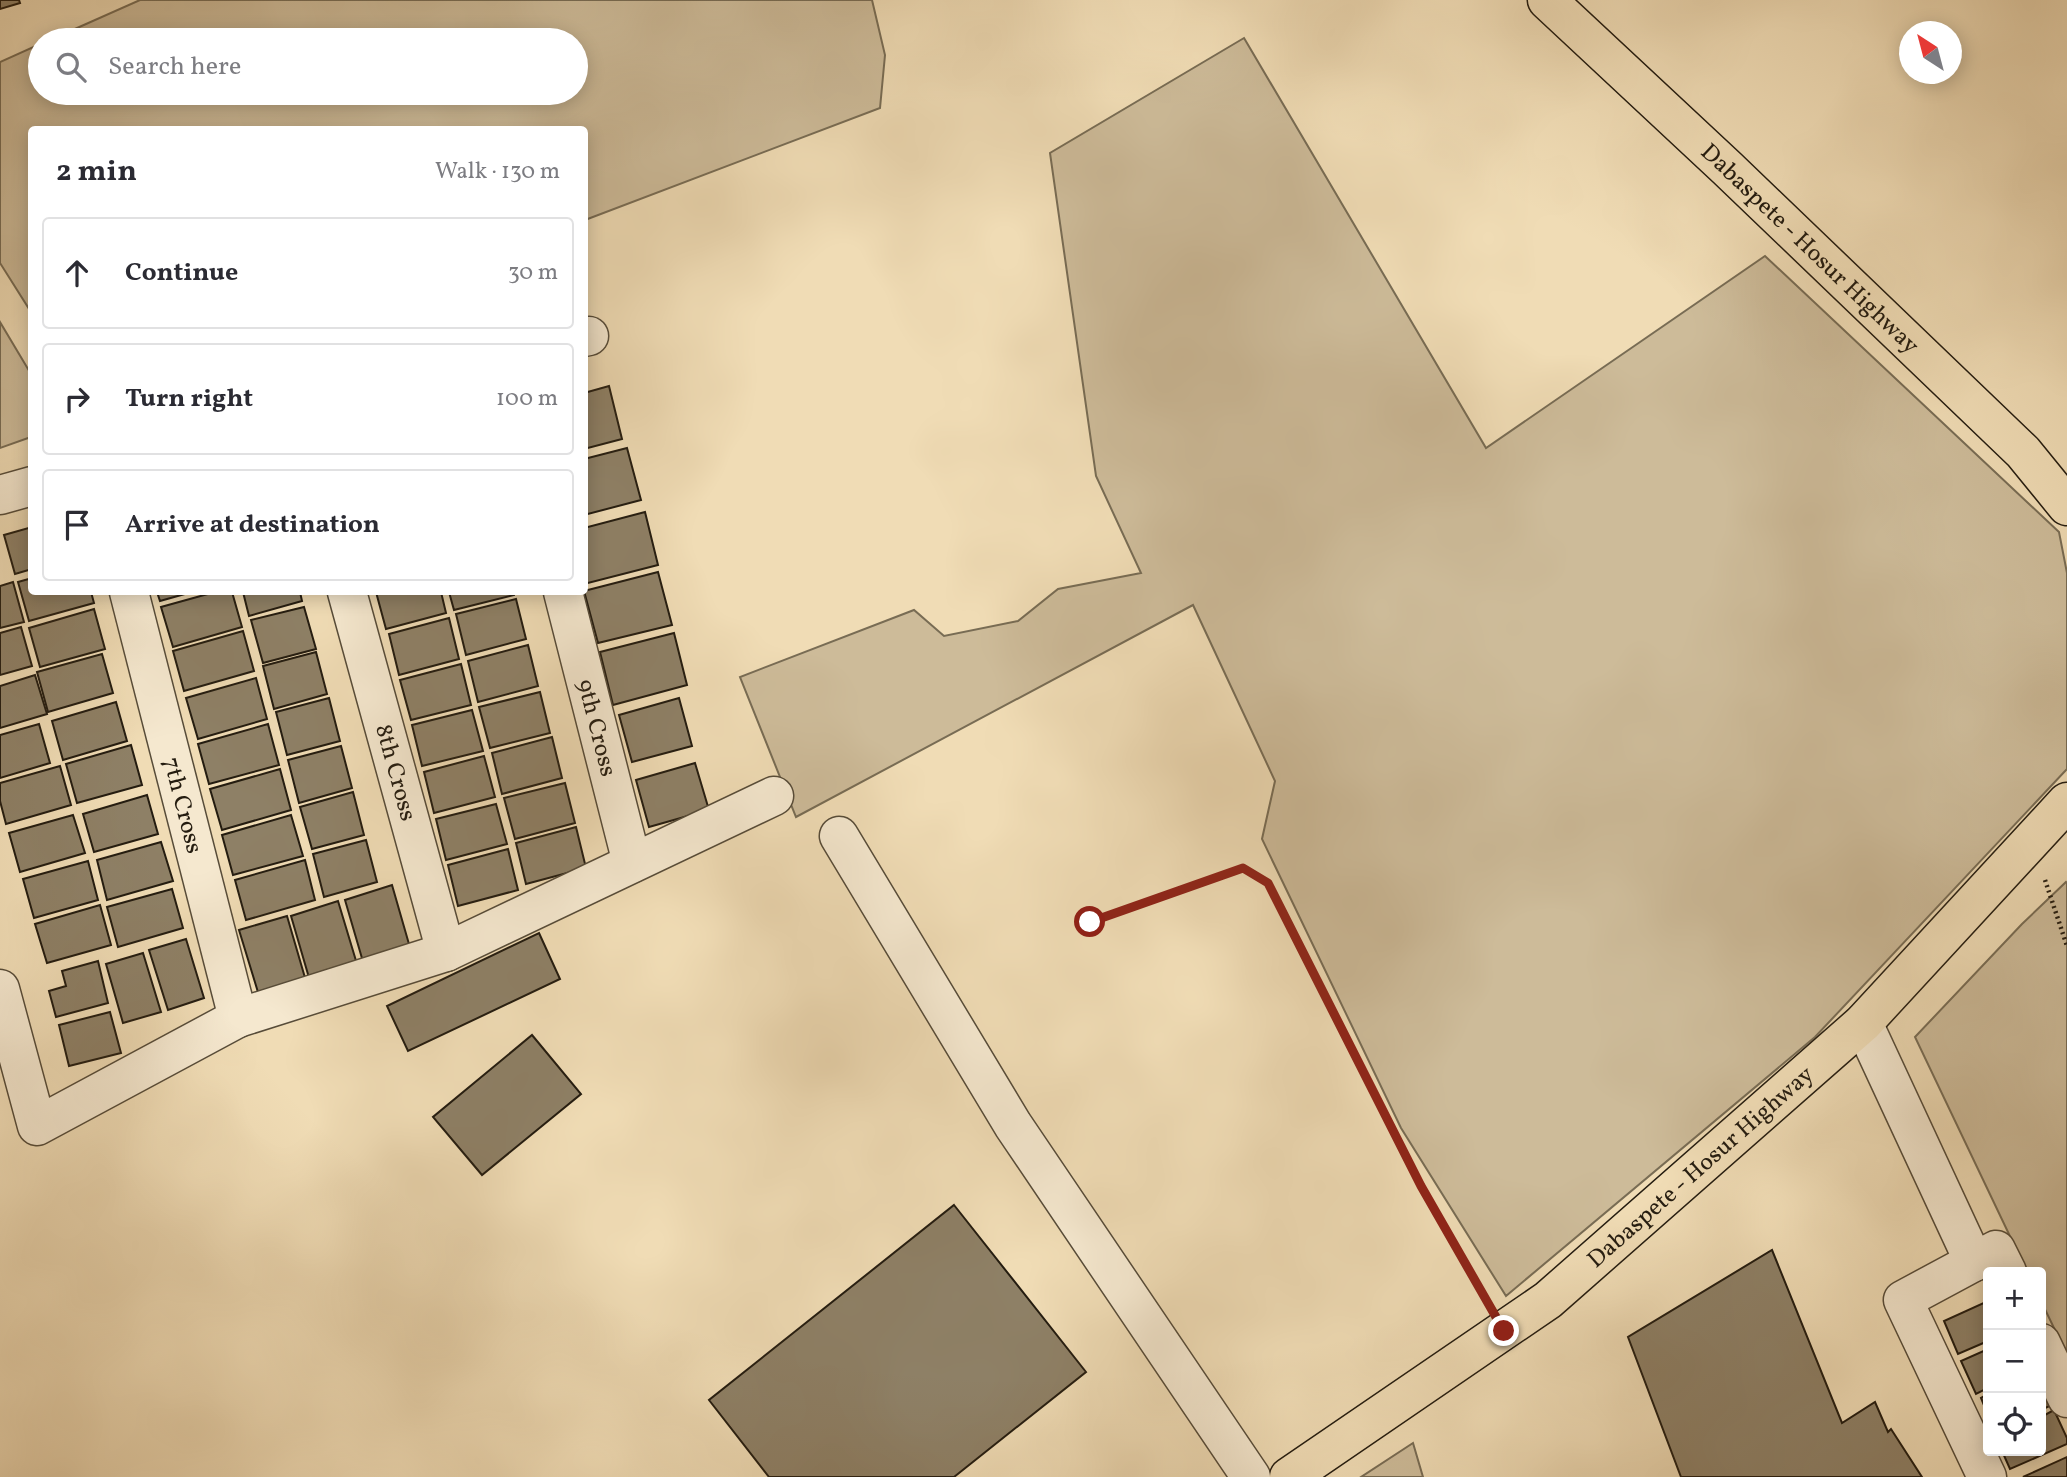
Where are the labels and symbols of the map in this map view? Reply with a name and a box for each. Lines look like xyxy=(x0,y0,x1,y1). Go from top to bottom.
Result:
north arrow xyxy=(1899,21,1962,84)
street label: Dabaspete - Hosur Highway xyxy=(1692,137,1926,363)
street label: 9th Cross xyxy=(567,676,624,780)
street label: 8th Cross xyxy=(365,721,424,825)
street label: 7th Cross xyxy=(153,754,210,857)
route start xyxy=(1074,906,1105,937)
street label: Dabaspete - Hosur Highway xyxy=(1581,1059,1822,1277)
route end xyxy=(1488,1315,1519,1346)

